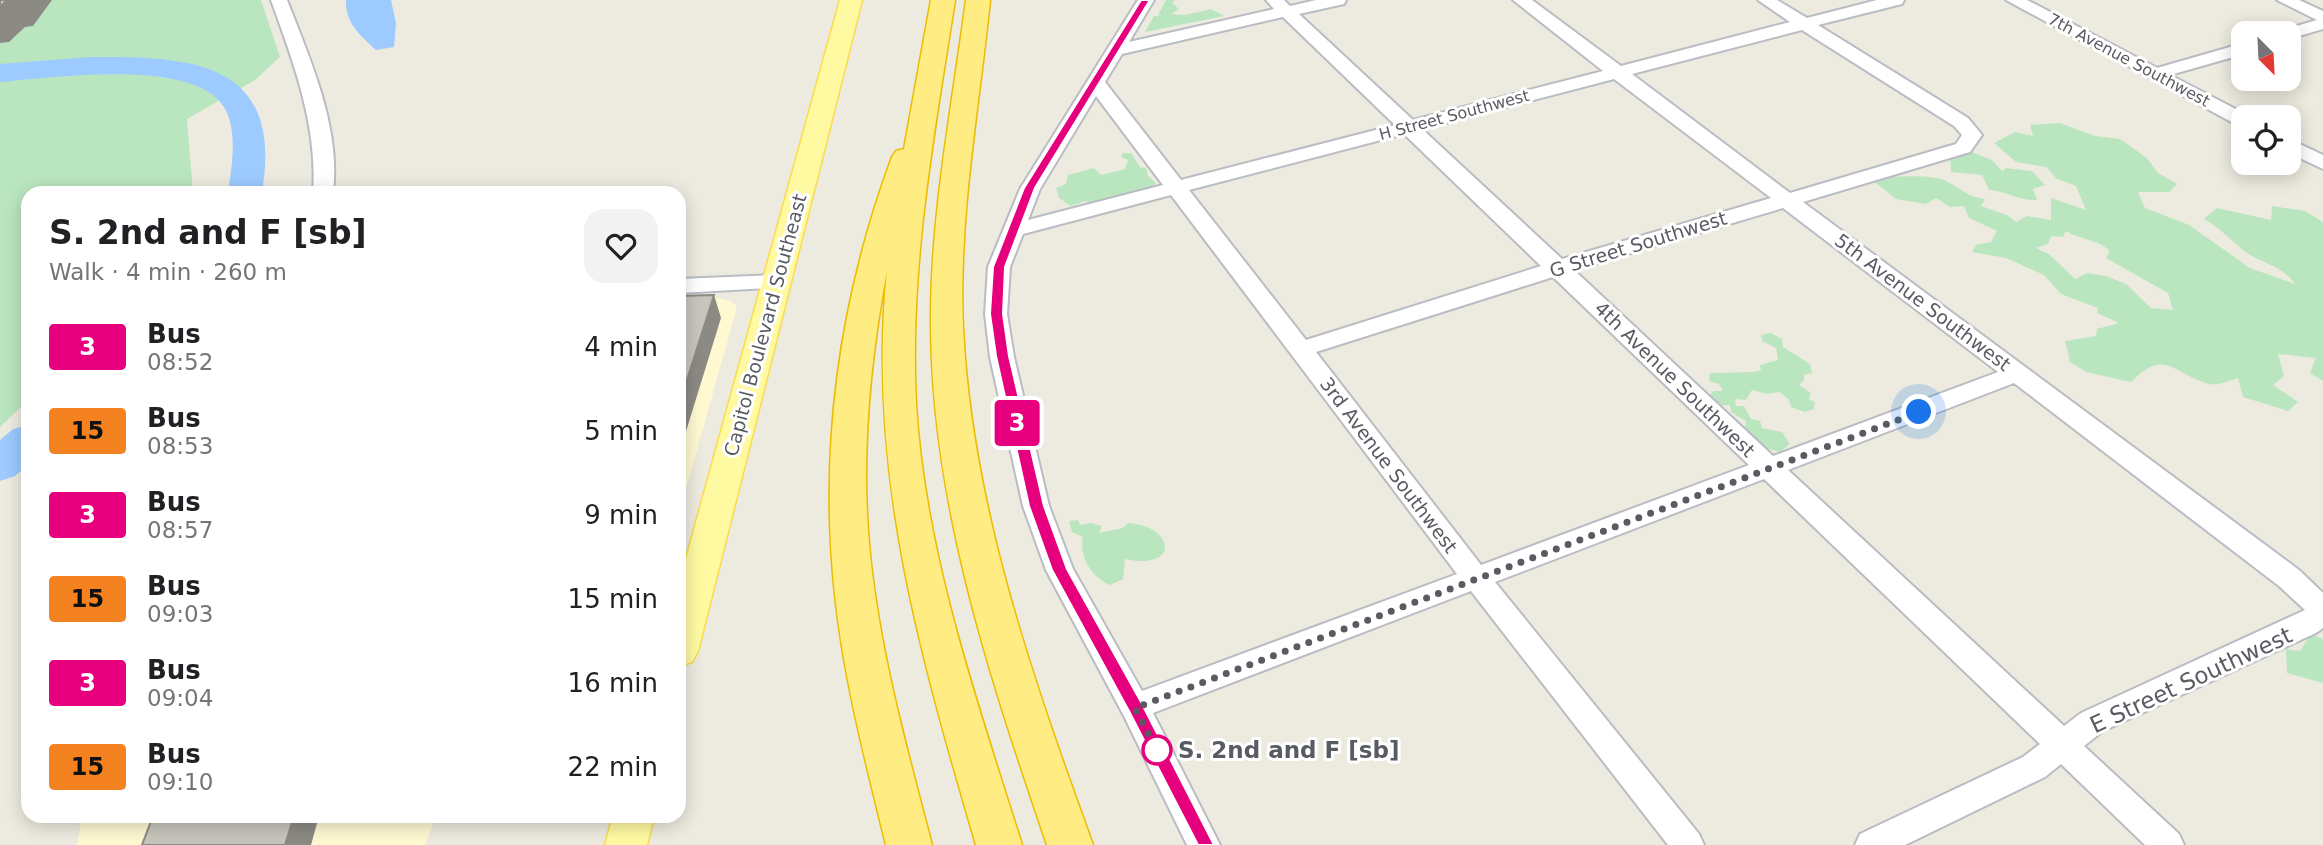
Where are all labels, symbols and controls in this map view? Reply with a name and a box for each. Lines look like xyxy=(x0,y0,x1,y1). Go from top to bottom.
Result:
street label: 7th Avenue Southwest xyxy=(2045,9,2213,111)
north arrow xyxy=(2231,21,2301,91)
map controls xyxy=(2231,21,2301,175)
street label: H Street Southwest xyxy=(1377,86,1531,144)
button: locate xyxy=(2231,105,2301,175)
street label: Capitol Boulevard Southeast xyxy=(719,191,811,459)
street label: G Street Southwest xyxy=(1547,207,1729,281)
button: heart xyxy=(584,209,658,283)
text: S. 2nd and F [sb] xyxy=(49,213,367,252)
street label: 5th Avenue Southwest xyxy=(1831,229,2015,375)
text: Walk · 4 min · 260 m xyxy=(49,259,287,285)
street label: 4th Avenue Southwest xyxy=(1590,297,1760,461)
text: Bus xyxy=(147,319,201,349)
text: 4 min xyxy=(584,332,658,362)
text: 3 xyxy=(79,333,96,361)
text: 08:52 xyxy=(147,349,213,375)
street label: 3rd Avenue Southwest xyxy=(1316,373,1462,557)
your location xyxy=(1901,394,1936,429)
line badge: 3 xyxy=(994,400,1040,446)
text: Bus xyxy=(147,403,201,433)
text: 3 xyxy=(1009,409,1025,437)
text: 5 min xyxy=(584,416,658,446)
text: 15 xyxy=(71,417,104,445)
text: 08:53 xyxy=(147,433,213,459)
text: Bus xyxy=(147,487,201,517)
text: 9 min xyxy=(584,500,658,530)
text: 3 xyxy=(79,501,96,529)
text: 08:57 xyxy=(147,517,213,543)
text: Bus xyxy=(147,571,201,601)
text: 15 min xyxy=(568,584,658,614)
text: 15 xyxy=(71,585,104,613)
text: 09:03 xyxy=(147,601,213,627)
street label: E Street Southwest xyxy=(2086,622,2296,738)
text: Bus xyxy=(147,655,201,685)
text: 16 min xyxy=(568,668,658,698)
text: 3 xyxy=(79,669,96,697)
text: 09:04 xyxy=(147,685,213,711)
marker: S. 2nd and F [sb] xyxy=(1142,735,1172,765)
place label: S. 2nd and F [sb] xyxy=(1178,737,1399,763)
text: Bus xyxy=(147,739,201,769)
text: 22 min xyxy=(568,752,658,782)
text: 15 xyxy=(71,753,104,781)
text: 09:10 xyxy=(147,769,213,795)

